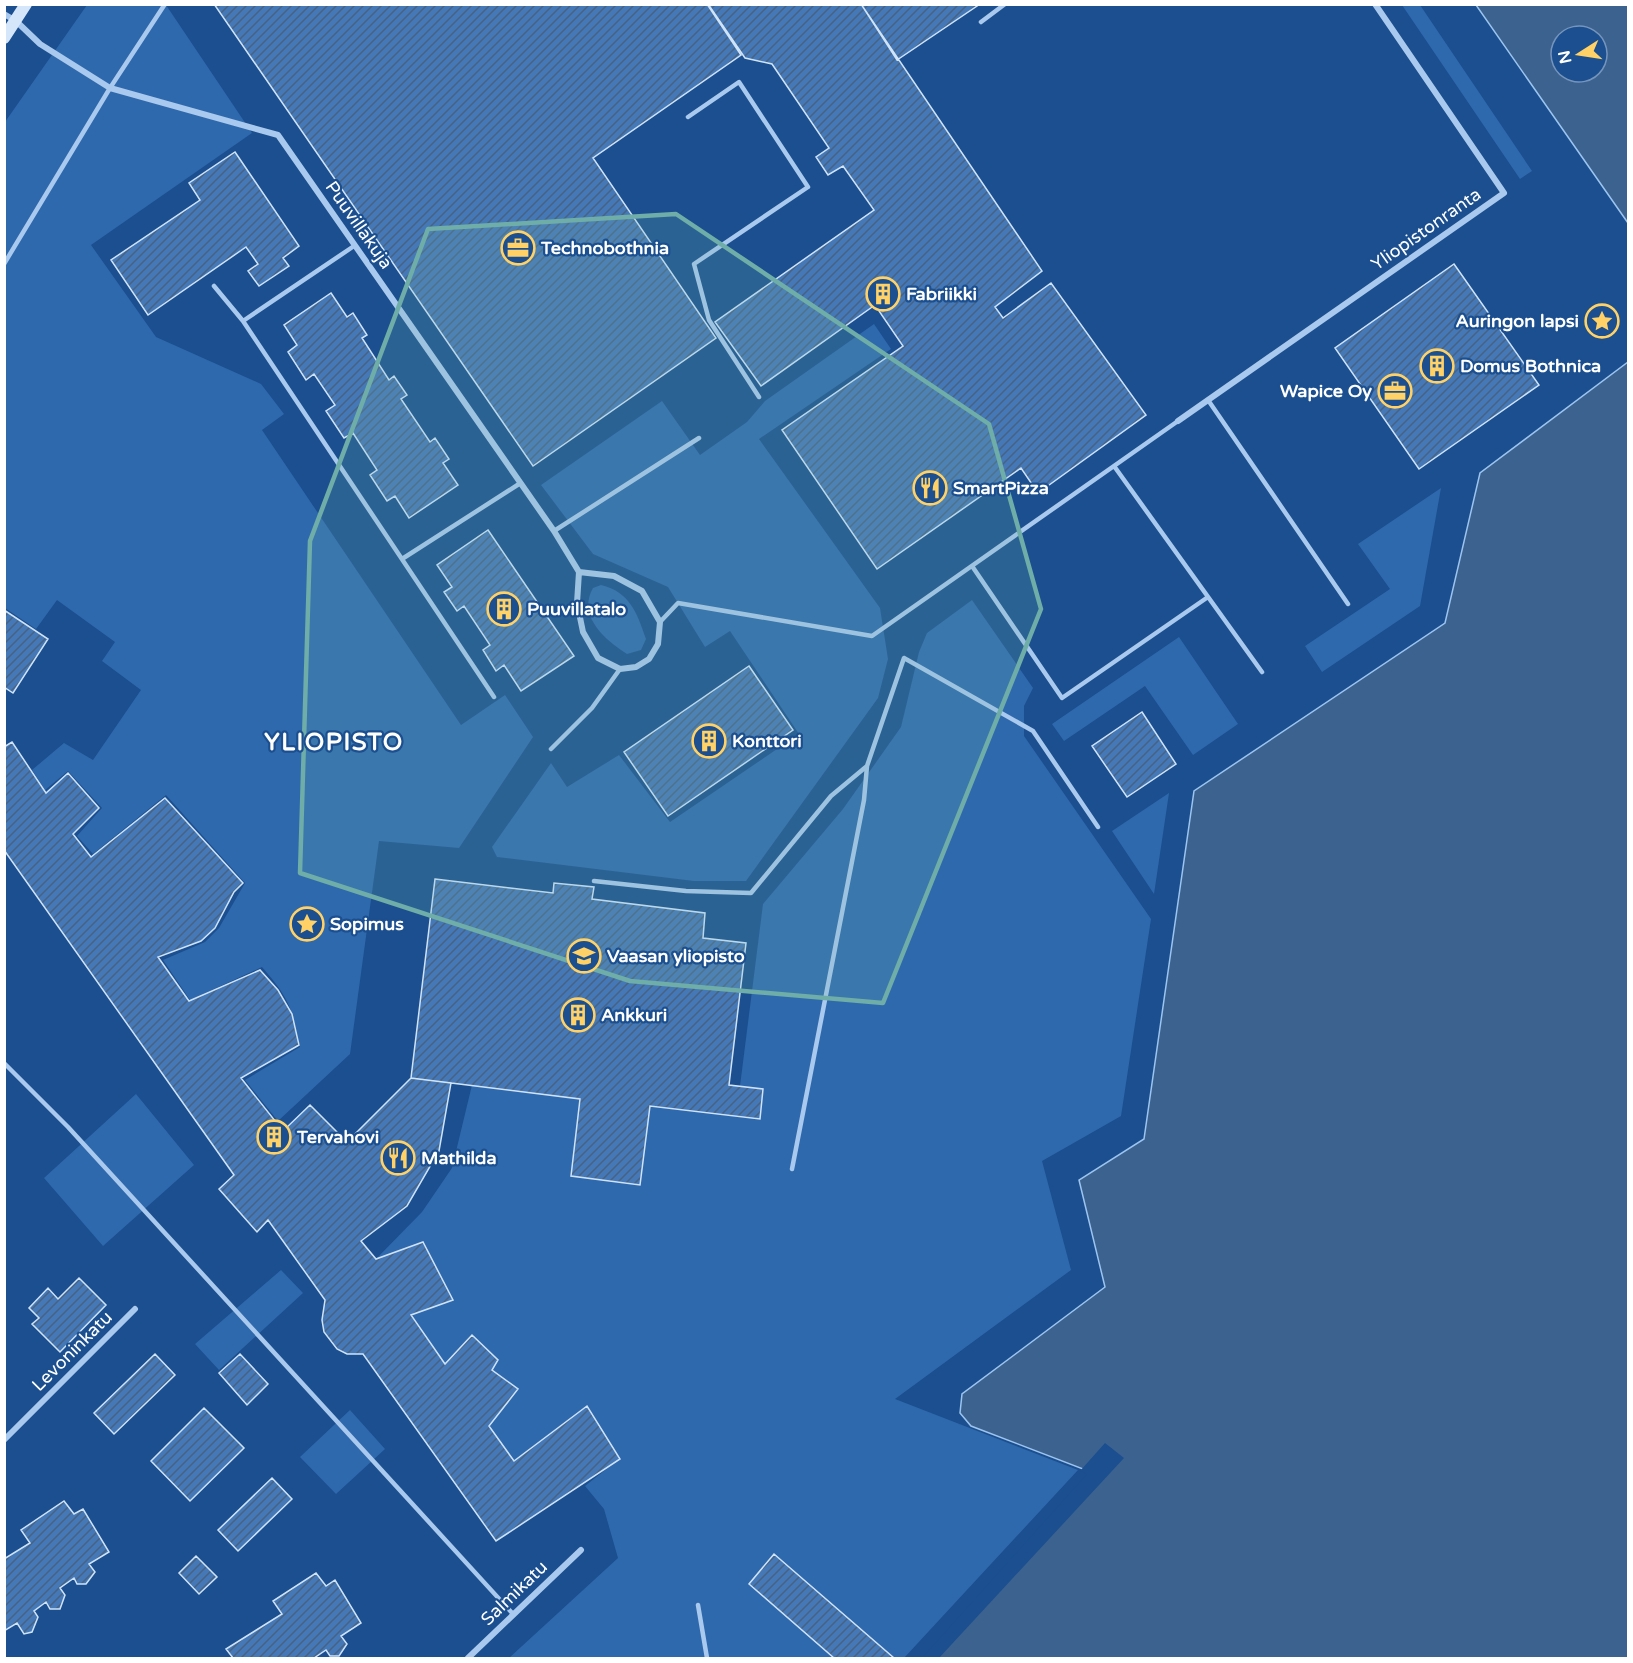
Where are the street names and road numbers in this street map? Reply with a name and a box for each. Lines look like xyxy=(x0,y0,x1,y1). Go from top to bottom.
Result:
street label: Puuvillakuja xyxy=(321,177,397,273)
street label: Yliopistonranta xyxy=(1367,183,1485,275)
street label: Levoninkatu xyxy=(27,1306,117,1396)
street label: Salmikatu xyxy=(476,1556,552,1630)

